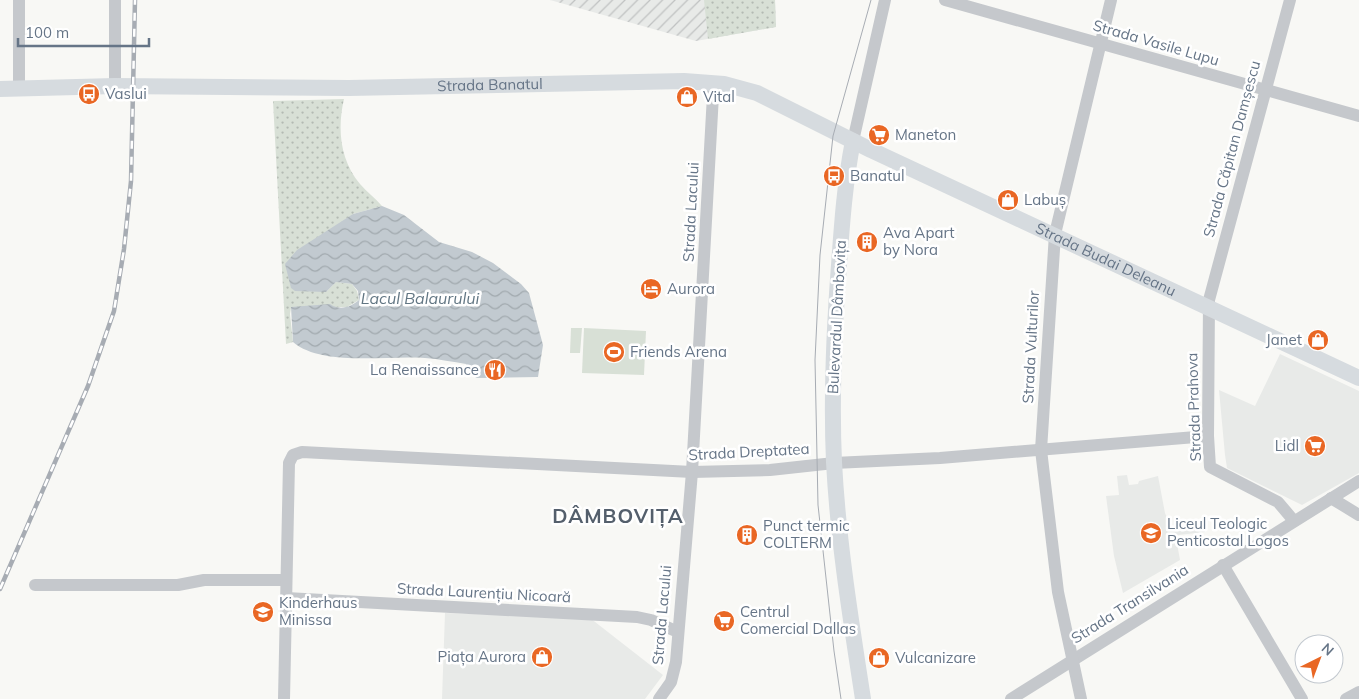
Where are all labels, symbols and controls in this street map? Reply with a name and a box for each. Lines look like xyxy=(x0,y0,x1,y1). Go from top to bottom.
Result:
scale bar xyxy=(18,15,149,47)
street label: Strada Vasile Lupu xyxy=(1091,15,1221,70)
text: 100 m xyxy=(25,23,69,42)
street label: Strada Căpitan Damșescu xyxy=(1199,58,1264,239)
street label: Strada Banatul xyxy=(437,74,543,95)
bus stop icon: Vaslui xyxy=(77,82,101,106)
place label: Vaslui xyxy=(105,84,147,103)
shop icon: Vital xyxy=(675,85,699,109)
place label: Vital xyxy=(703,87,735,106)
supermarket icon: Maneton xyxy=(867,123,891,147)
place label: Maneton xyxy=(895,125,956,144)
street label: Strada Lacului xyxy=(678,162,703,262)
bus stop icon: Banatul xyxy=(822,164,846,188)
place label: Banatul xyxy=(850,166,904,185)
shop icon: Labuș xyxy=(996,188,1020,212)
place label: Labuș xyxy=(1024,190,1066,209)
street label: Strada Budai Deleanu xyxy=(1033,218,1179,300)
place label: Ava Apart by Nora xyxy=(883,223,954,259)
building icon: Ava Apart by Nora xyxy=(855,230,879,254)
street label: Bulevardul Dâmbovița xyxy=(823,239,850,395)
hotel icon: Aurora xyxy=(639,277,663,301)
place label: Aurora xyxy=(667,279,715,298)
water label: Lacul Balaurului xyxy=(361,288,479,308)
street label: Strada Vulturilor xyxy=(1018,289,1043,404)
shop icon: Janet xyxy=(1306,328,1330,352)
place label: Janet xyxy=(1266,330,1302,349)
sports icon: Friends Arena xyxy=(602,340,626,364)
place label: Friends Arena xyxy=(630,342,727,361)
street label: Strada Prahova xyxy=(1182,352,1205,462)
restaurant icon: La Renaissance xyxy=(483,358,507,382)
place label: La Renaissance xyxy=(370,360,479,379)
supermarket icon: Lidl xyxy=(1303,434,1327,458)
place label: Lidl xyxy=(1275,436,1299,455)
street label: Strada Dreptatea xyxy=(688,439,810,464)
district label: DÂMBOVIȚA xyxy=(552,503,684,528)
place label: Liceul Teologic Penticostal Logos xyxy=(1167,514,1289,550)
place label: Punct termic COLTERM xyxy=(763,516,850,552)
school or university icon: Liceul Teologic Penticostal Logos xyxy=(1139,521,1163,545)
building icon: Punct termic COLTERM xyxy=(735,523,759,547)
street label: Strada Transilvania xyxy=(1068,560,1192,647)
street label: Strada Lacului xyxy=(648,564,675,666)
street label: Strada Laurențiu Nicoară xyxy=(396,578,572,607)
place label: Kinderhaus Minissa xyxy=(279,593,357,629)
school or university icon: Kinderhaus Minissa xyxy=(251,600,275,624)
place label: Centrul Comercial Dallas xyxy=(740,602,856,638)
supermarket icon: Centrul Comercial Dallas xyxy=(712,609,736,633)
north arrow xyxy=(1294,634,1344,684)
text: N xyxy=(1318,639,1338,660)
shop icon: Piața Aurora xyxy=(530,645,554,669)
shop icon: Vulcanizare xyxy=(867,646,891,670)
place label: Piața Aurora xyxy=(438,647,526,666)
place label: Vulcanizare xyxy=(895,648,976,667)

